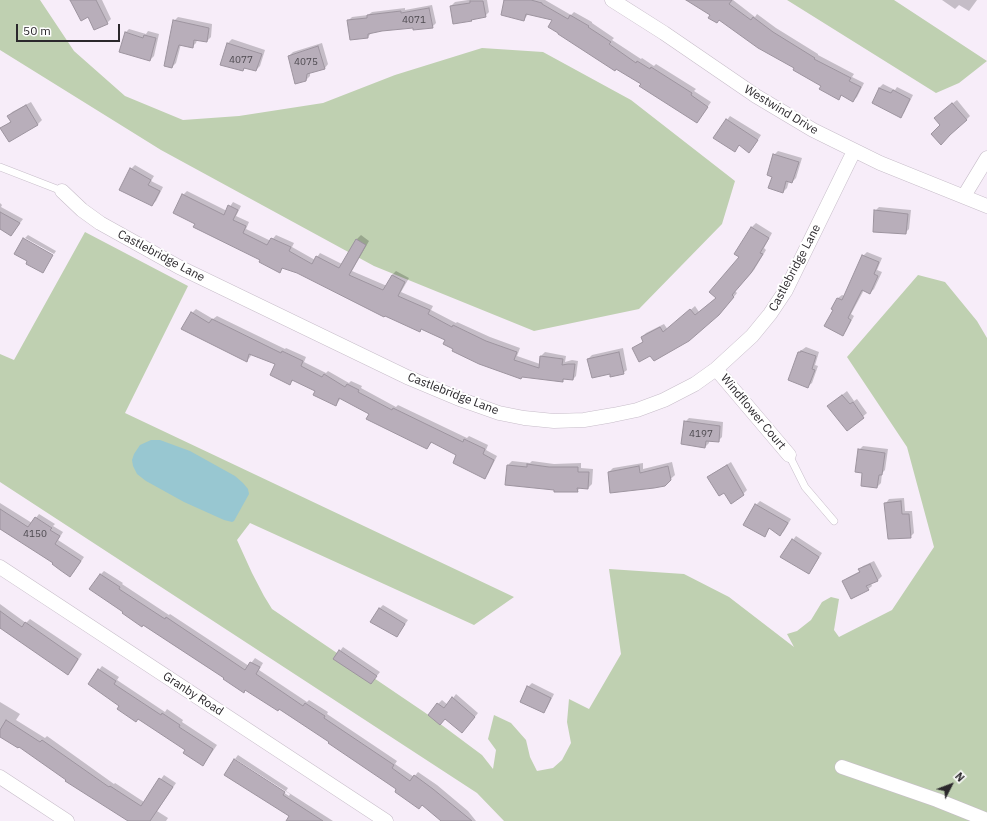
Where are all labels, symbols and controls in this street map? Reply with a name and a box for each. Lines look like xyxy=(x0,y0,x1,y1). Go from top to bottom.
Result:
house number: 4071 xyxy=(402,14,426,26)
scale bar xyxy=(18,16,122,42)
text: 50 m xyxy=(23,23,51,38)
house number: 4077 xyxy=(229,54,253,66)
house number: 4075 xyxy=(294,56,318,68)
street label: Westwind Drive xyxy=(741,82,821,138)
street label: Castlebridge Lane xyxy=(766,222,824,314)
street label: Castlebridge Lane xyxy=(115,227,207,285)
street label: Castlebridge Lane xyxy=(405,370,501,418)
street label: Windflower Court xyxy=(717,371,789,453)
house number: 4197 xyxy=(689,428,713,440)
house number: 4150 xyxy=(23,528,47,540)
street label: Granby Road xyxy=(160,669,226,719)
north arrow xyxy=(931,765,971,805)
text: N xyxy=(952,769,968,785)

